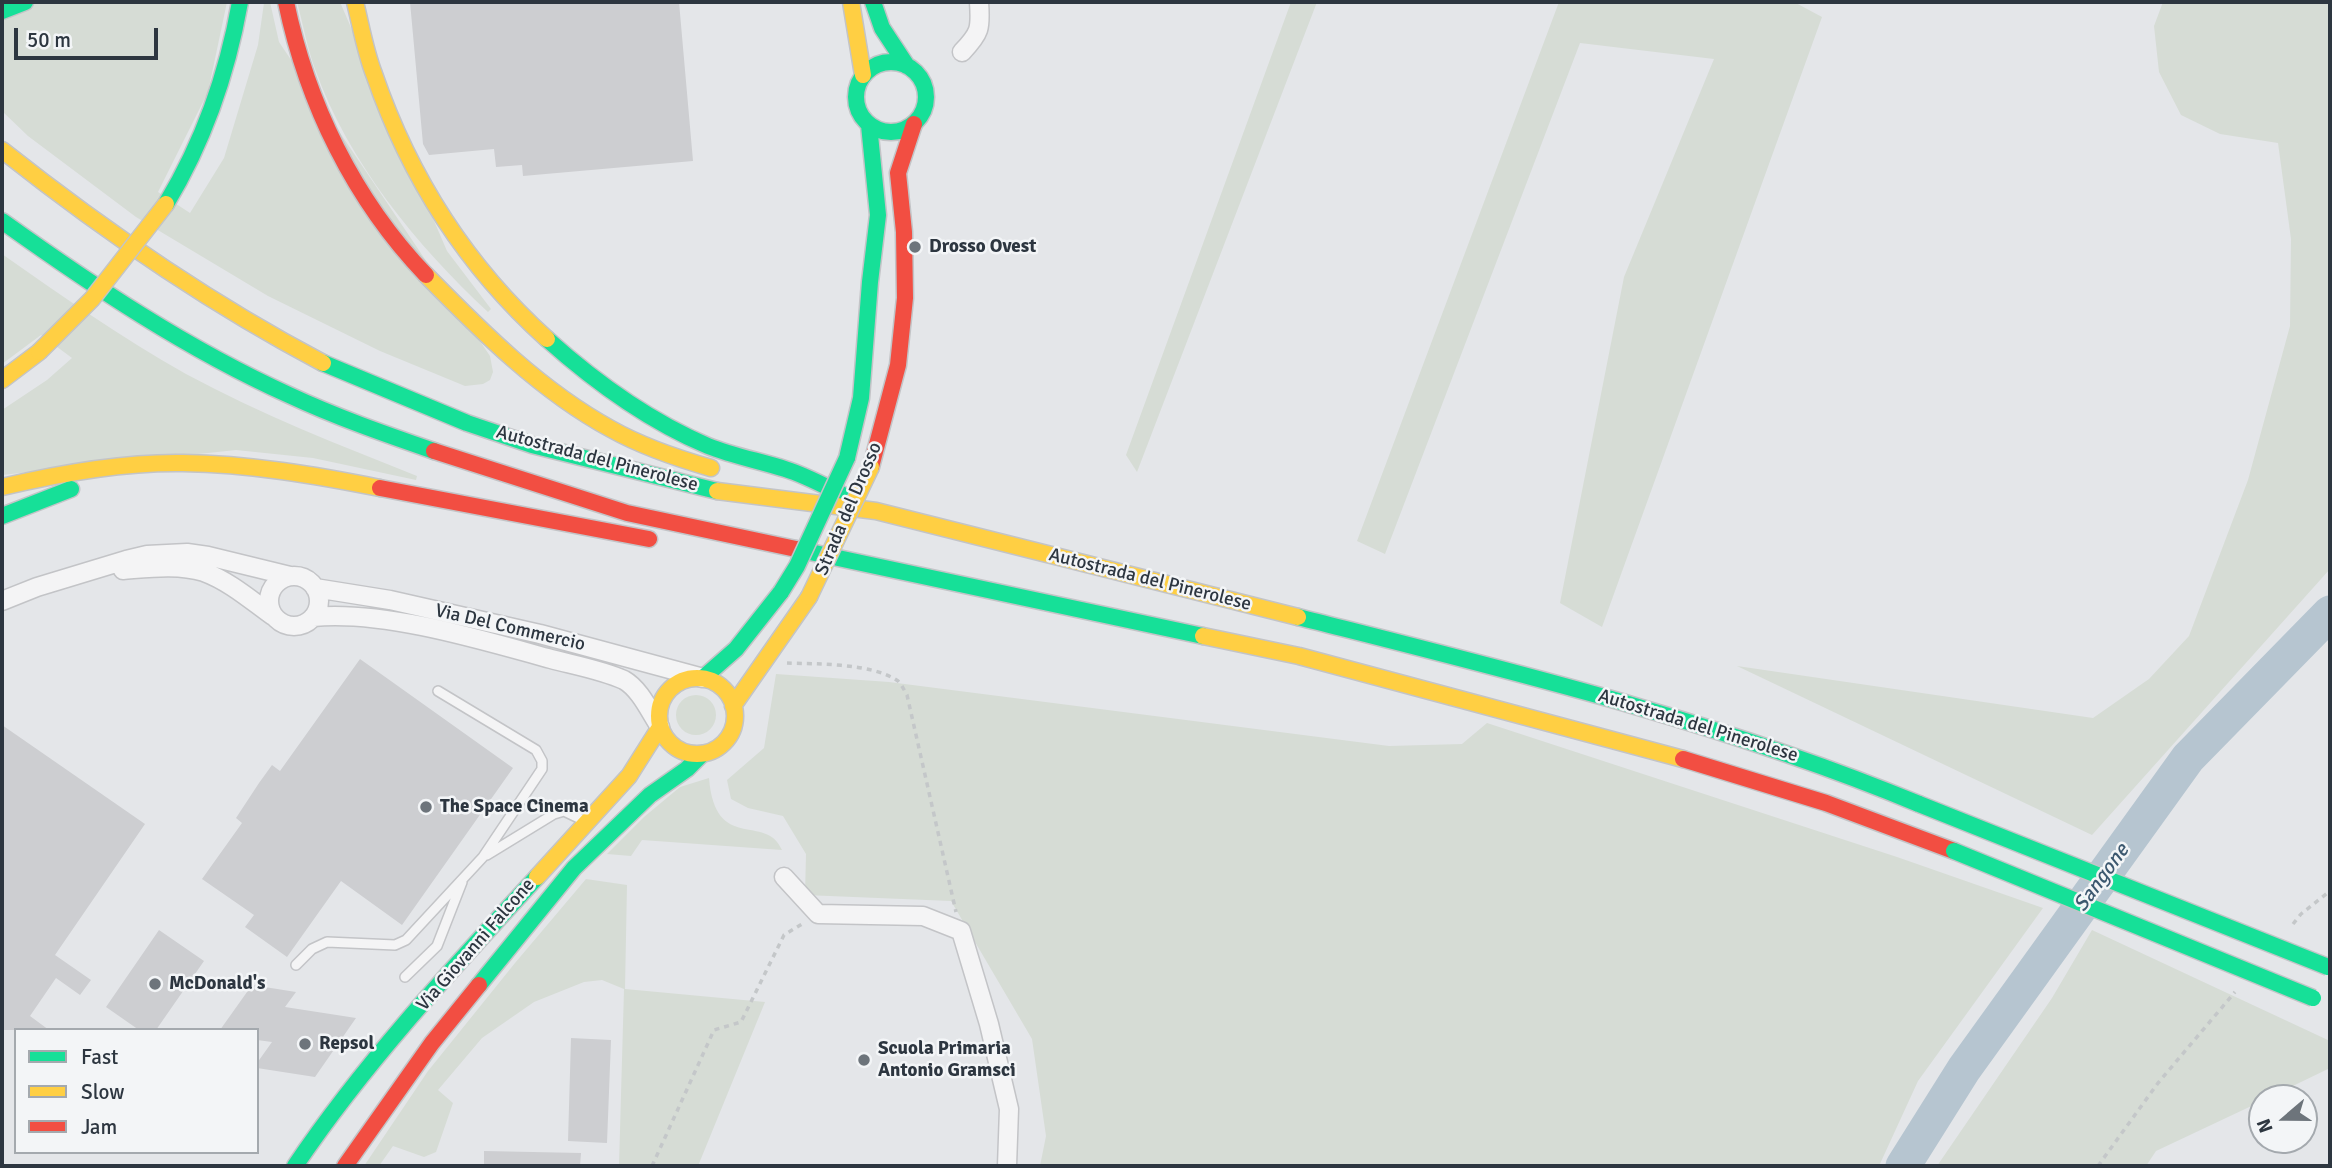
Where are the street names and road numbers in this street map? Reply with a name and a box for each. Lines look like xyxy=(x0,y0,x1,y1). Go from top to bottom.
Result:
street label: Autostrada del Pinerolese xyxy=(494,421,700,497)
street label: Strada del Drosso xyxy=(811,439,887,579)
street label: Autostrada del Pinerolese xyxy=(1046,544,1254,616)
street label: Via Del Commercio xyxy=(433,600,587,656)
street label: Autostrada del Pinerolese xyxy=(1595,685,1801,767)
street label: Via Giovanni Falcone xyxy=(412,874,540,1016)

